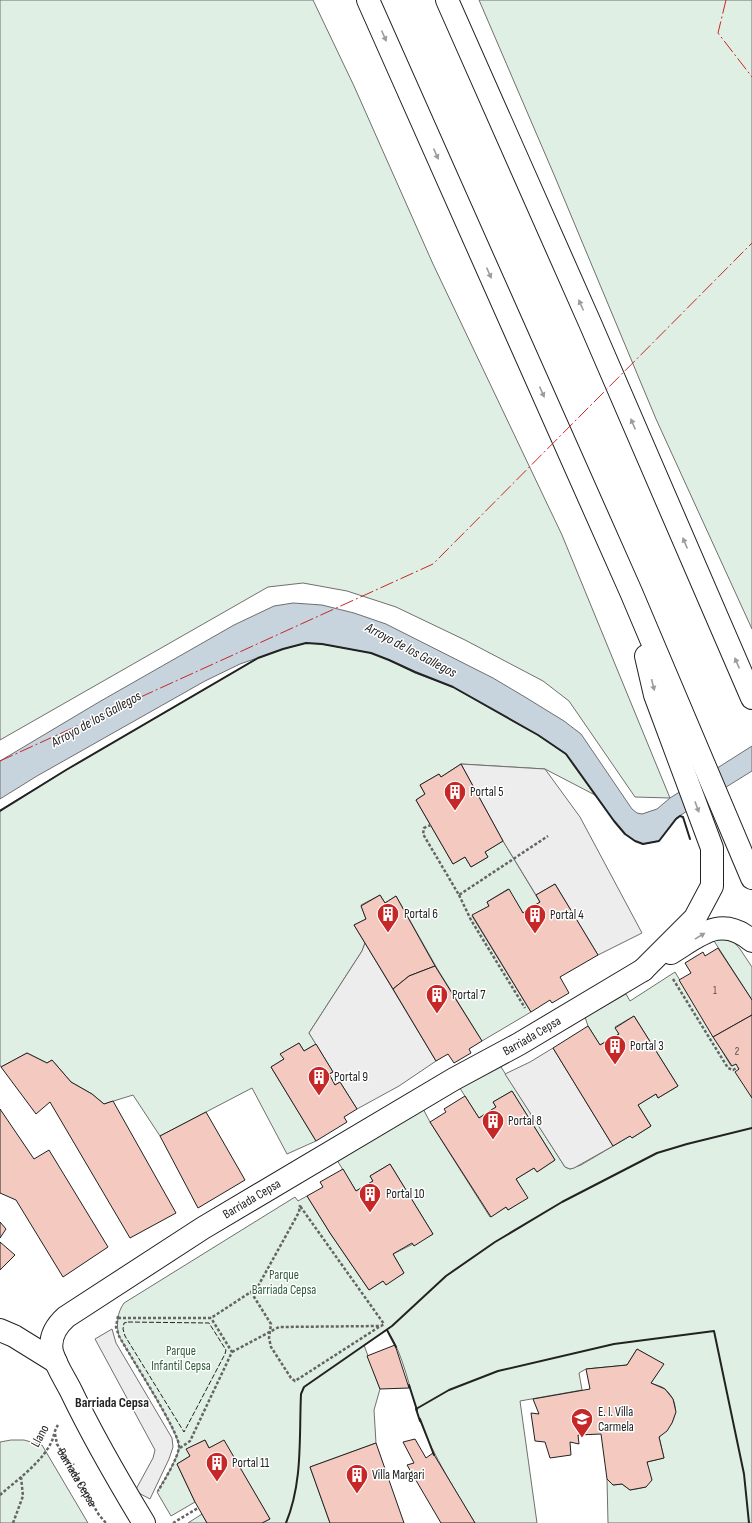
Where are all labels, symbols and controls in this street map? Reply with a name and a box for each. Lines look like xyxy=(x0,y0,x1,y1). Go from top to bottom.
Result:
one-way arrow xyxy=(381,30,387,41)
one-way arrow xyxy=(434,149,440,161)
one-way arrow xyxy=(486,268,492,279)
one-way arrow xyxy=(578,298,584,310)
one-way arrow xyxy=(539,387,545,398)
one-way arrow xyxy=(630,419,636,430)
one-way arrow xyxy=(682,538,688,549)
water label: Arroyo de los Gallegos xyxy=(362,618,459,681)
one-way arrow xyxy=(733,656,739,668)
one-way arrow xyxy=(650,679,656,691)
water label: Arroyo de los Gallegos xyxy=(47,687,144,751)
building icon: Portal 5 xyxy=(442,779,468,812)
place label: Portal 5 xyxy=(470,784,503,800)
one-way arrow xyxy=(695,801,701,813)
building icon: Portal 6 xyxy=(375,901,401,934)
building icon: Portal 4 xyxy=(522,902,548,935)
place label: Portal 6 xyxy=(404,906,438,922)
place label: Portal 4 xyxy=(550,907,584,923)
one-way arrow xyxy=(694,932,706,939)
building icon: Portal 7 xyxy=(424,982,450,1015)
house number: 1 xyxy=(713,984,717,997)
place label: Portal 7 xyxy=(452,987,486,1003)
street label: Barriada Cepsa xyxy=(500,1013,564,1059)
building icon: Portal 3 xyxy=(602,1033,628,1066)
place label: Portal 3 xyxy=(630,1038,664,1054)
house number: 2 xyxy=(735,1045,740,1058)
building icon: Portal 9 xyxy=(306,1064,332,1097)
place label: Portal 9 xyxy=(334,1069,368,1085)
building icon: Portal 8 xyxy=(480,1108,506,1141)
place label: Portal 8 xyxy=(508,1113,542,1129)
street label: Barriada Cepsa xyxy=(220,1176,284,1222)
building icon: Portal 10 xyxy=(357,1181,383,1214)
place label: Portal 10 xyxy=(386,1186,425,1202)
park label: Parque Barriada Cepsa xyxy=(252,1267,316,1298)
park label: Parque Infantil Cepsa xyxy=(151,1343,211,1374)
district label: Barriada Cepsa xyxy=(75,1394,149,1411)
place label: E. I. Villa Carmela xyxy=(598,1404,634,1435)
school or university icon: E. I. Villa Carmela xyxy=(569,1406,595,1439)
street label: Llano xyxy=(27,1422,53,1450)
street label: Barriada Cepsa xyxy=(53,1445,100,1509)
building icon: Portal 11 xyxy=(204,1450,230,1483)
place label: Portal 11 xyxy=(232,1455,270,1471)
building icon: Villa Margari xyxy=(344,1462,370,1495)
place label: Villa Margari xyxy=(372,1467,424,1483)

